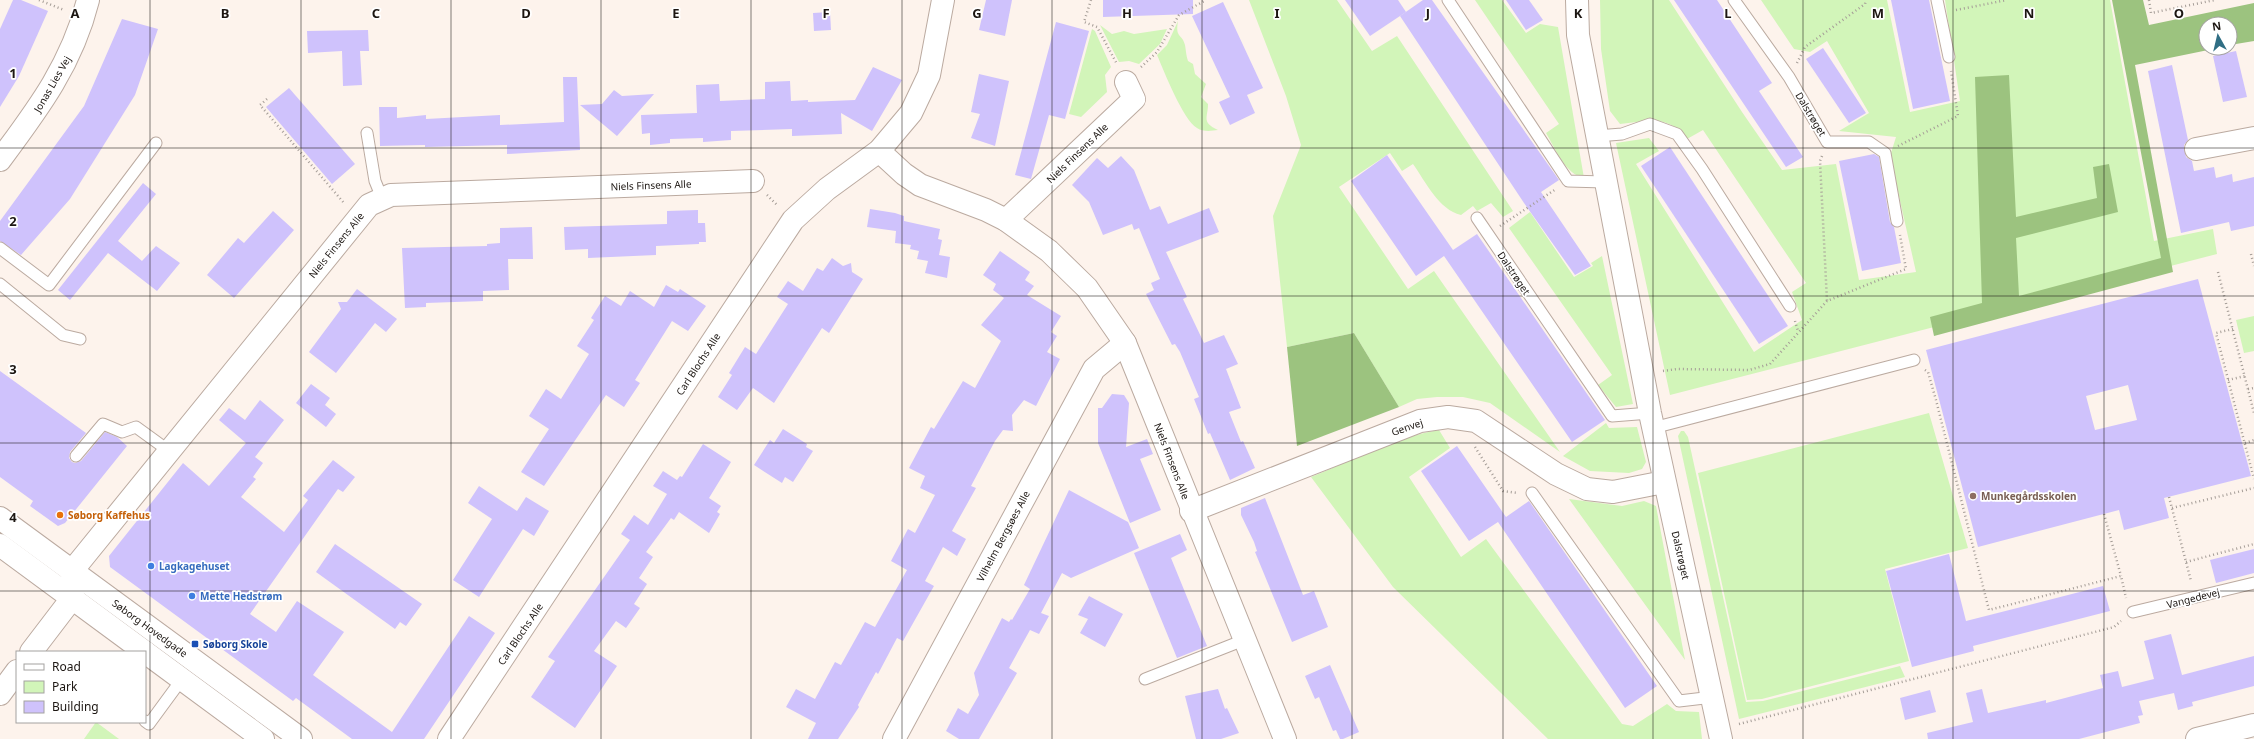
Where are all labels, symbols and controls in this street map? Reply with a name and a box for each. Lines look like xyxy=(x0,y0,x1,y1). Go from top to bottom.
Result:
text: A xyxy=(71,4,80,22)
text: B xyxy=(221,4,229,22)
text: C xyxy=(372,4,380,22)
text: D xyxy=(521,4,531,22)
text: E xyxy=(672,4,680,22)
text: F xyxy=(822,4,830,22)
text: G xyxy=(972,4,982,22)
text: H xyxy=(1122,4,1132,22)
text: I xyxy=(1274,4,1280,22)
text: J xyxy=(1425,4,1430,22)
text: K xyxy=(1574,4,1583,22)
text: L xyxy=(1724,4,1732,22)
text: M xyxy=(1872,4,1884,22)
text: N xyxy=(2024,4,2034,22)
text: O xyxy=(2174,4,2184,22)
north arrow xyxy=(2198,16,2238,56)
text: N xyxy=(2211,18,2222,34)
street label: Jonas Lies Vej xyxy=(30,53,74,116)
text: 1 xyxy=(9,64,17,82)
street label: Dalstrøget xyxy=(1792,89,1830,139)
street label: Niels Finsens Alle xyxy=(1043,120,1111,186)
street label: Niels Finsens Alle xyxy=(610,177,692,193)
street label: Niels Finsens Alle xyxy=(305,209,367,281)
text: 2 xyxy=(9,212,17,230)
street label: Dalstrøget xyxy=(1494,249,1534,298)
street label: Carl Blochs Alle xyxy=(673,330,724,398)
text: 3 xyxy=(9,360,17,378)
street label: Genvej xyxy=(1389,415,1425,439)
street label: Niels Finsens Alle xyxy=(1151,421,1193,502)
street label: Vilhelm Bergsøes Alle xyxy=(973,488,1033,584)
place label: Munkegårdsskolen xyxy=(1981,489,2076,503)
marker: Munkegårdsskolen xyxy=(1968,491,1978,501)
text: 4 xyxy=(9,508,17,526)
place label: Søborg Kaffehus xyxy=(68,508,150,522)
marker: Søborg Kaffehus xyxy=(55,510,65,520)
street label: Dalstrøget xyxy=(1669,529,1693,581)
place label: Lagkagehuset xyxy=(159,559,230,573)
marker: Lagkagehuset xyxy=(146,561,156,571)
street label: Vangedevej xyxy=(2165,585,2221,611)
place label: Mette Hedstrøm xyxy=(200,589,282,603)
marker: Mette Hedstrøm xyxy=(187,591,197,601)
street label: Søborg Hovedgade xyxy=(109,596,191,660)
street label: Carl Blochs Alle xyxy=(494,600,546,668)
place label: Søborg Skole xyxy=(203,637,267,651)
marker: Søborg Skole xyxy=(190,639,200,649)
legend xyxy=(16,651,146,723)
text: Road xyxy=(52,658,81,675)
text: Park xyxy=(52,678,78,695)
text: Building xyxy=(52,698,99,715)

